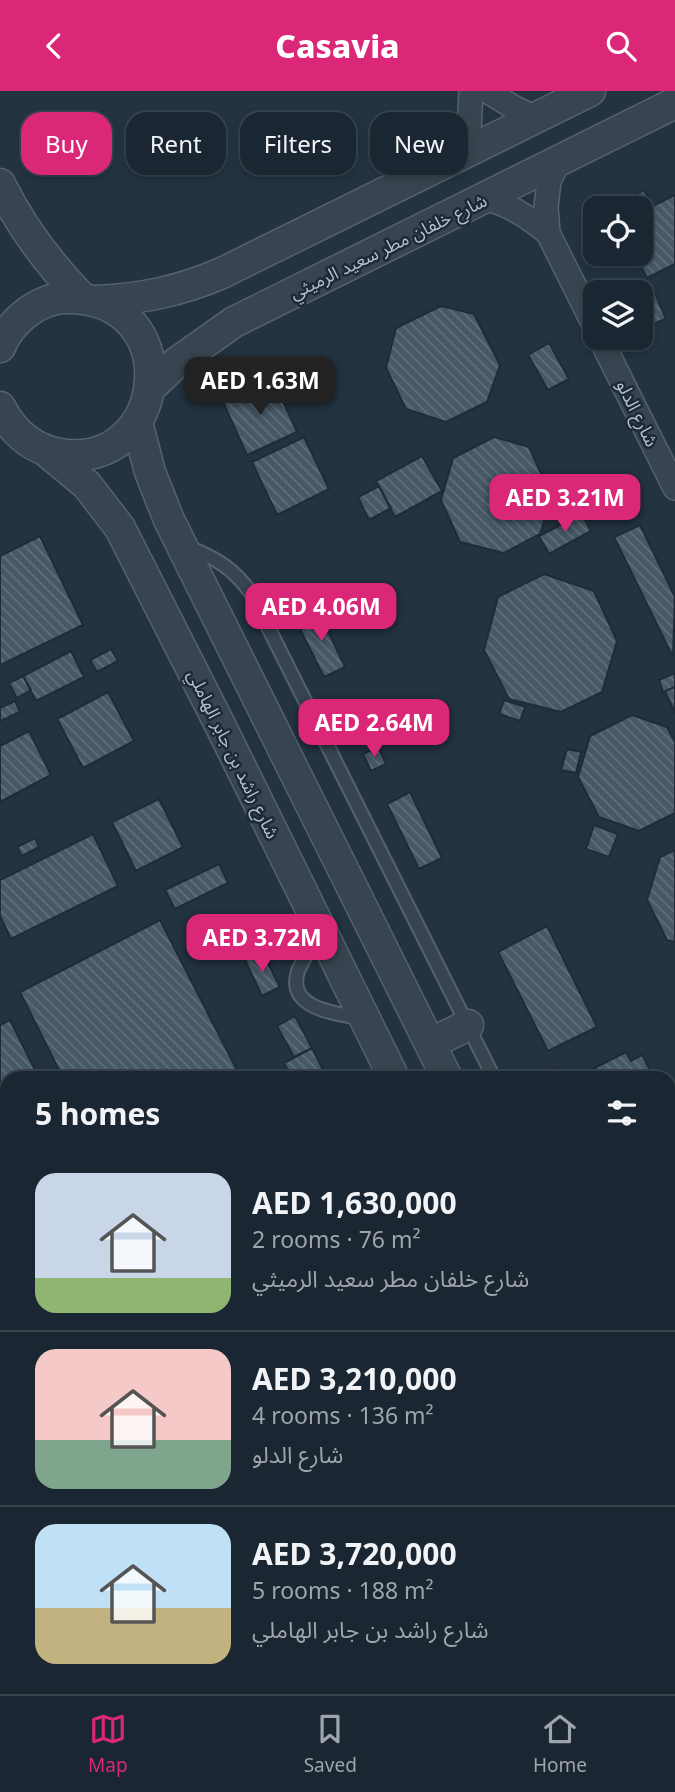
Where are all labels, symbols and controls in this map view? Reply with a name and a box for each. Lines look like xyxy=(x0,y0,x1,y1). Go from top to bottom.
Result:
text: Casavia xyxy=(275,24,400,67)
icon: back xyxy=(35,27,73,65)
icon: search xyxy=(602,27,640,65)
chip: Buy xyxy=(21,112,112,175)
chip: Rent xyxy=(126,112,226,175)
chip: Filters xyxy=(240,112,356,175)
chip: New xyxy=(370,112,468,175)
street label: شارع خلفان مطر سعيد الرميثي xyxy=(285,188,492,307)
map controls xyxy=(583,196,653,350)
button: locate xyxy=(583,196,653,266)
button: layers xyxy=(583,280,653,350)
pin: AED 1.63M xyxy=(180,357,340,417)
text: AED 1.63M xyxy=(200,364,320,396)
street label: شارع الدلو xyxy=(609,376,664,452)
pin: AED 3.21M xyxy=(485,475,645,534)
text: AED 3.21M xyxy=(505,481,625,513)
pin: AED 4.06M xyxy=(241,583,401,643)
text: AED 4.06M xyxy=(261,590,381,622)
street label: شارع راشد بن جابر الهاملي xyxy=(180,666,285,844)
pin: AED 2.64M xyxy=(294,699,454,759)
text: AED 2.64M xyxy=(314,706,434,738)
pin: AED 3.72M xyxy=(182,915,342,974)
text: AED 3.72M xyxy=(202,921,322,953)
text: 5 homes xyxy=(35,1093,160,1134)
icon: filters xyxy=(603,1094,641,1132)
text: AED 1,630,000 xyxy=(252,1182,457,1223)
icon: home xyxy=(91,1201,175,1285)
text: 2 rooms · 76 m² xyxy=(252,1223,421,1255)
text: شارع خلفان مطر سعيد الرميثي xyxy=(252,1262,529,1294)
text: AED 3,210,000 xyxy=(252,1358,457,1399)
icon: home xyxy=(91,1377,175,1461)
text: 4 rooms · 136 m² xyxy=(252,1399,434,1431)
text: شارع الدلو xyxy=(252,1438,343,1470)
text: AED 3,720,000 xyxy=(252,1533,457,1574)
icon: home xyxy=(91,1552,175,1636)
text: 5 rooms · 188 m² xyxy=(252,1574,434,1606)
text: شارع راشد بن جابر الهاملي xyxy=(252,1613,489,1645)
tab: Map xyxy=(88,1710,128,1778)
tab: Saved xyxy=(304,1710,357,1778)
tab: Home xyxy=(533,1710,587,1778)

